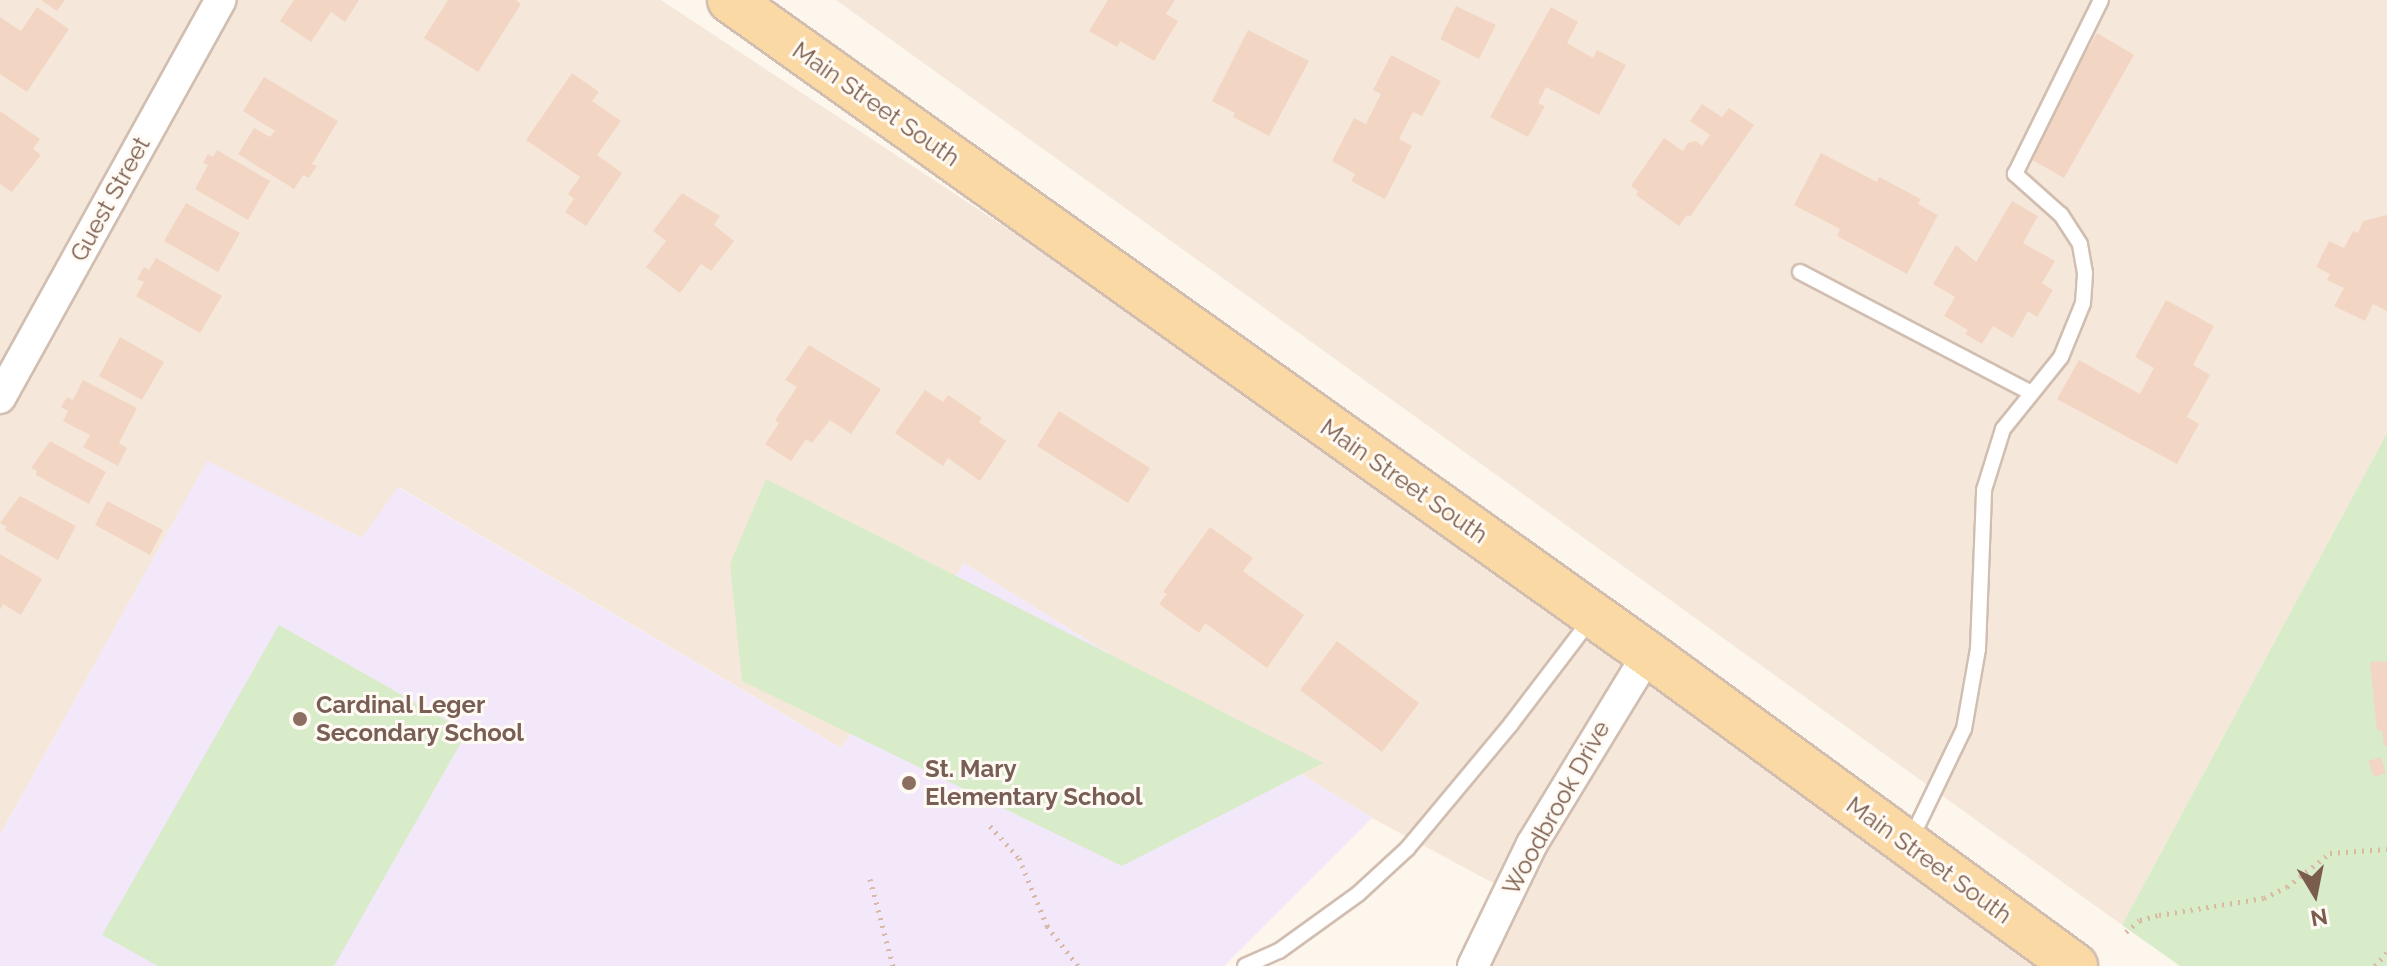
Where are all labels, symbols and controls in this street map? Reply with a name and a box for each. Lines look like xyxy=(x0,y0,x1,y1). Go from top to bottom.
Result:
street label: Main Street South xyxy=(787,36,965,172)
street label: Guest Street xyxy=(64,132,156,266)
street label: Main Street South xyxy=(1315,413,1493,549)
place label: Cardinal Leger Secondary School xyxy=(316,691,524,747)
marker: Cardinal Leger Secondary School xyxy=(291,710,309,728)
street label: Woodbrook Drive xyxy=(1496,716,1616,900)
place label: St. Mary Elementary School xyxy=(925,755,1143,811)
marker: St. Mary Elementary School xyxy=(900,774,918,792)
street label: Main Street South xyxy=(1841,790,2017,930)
north arrow xyxy=(2275,854,2355,934)
text: N xyxy=(2309,903,2330,932)

